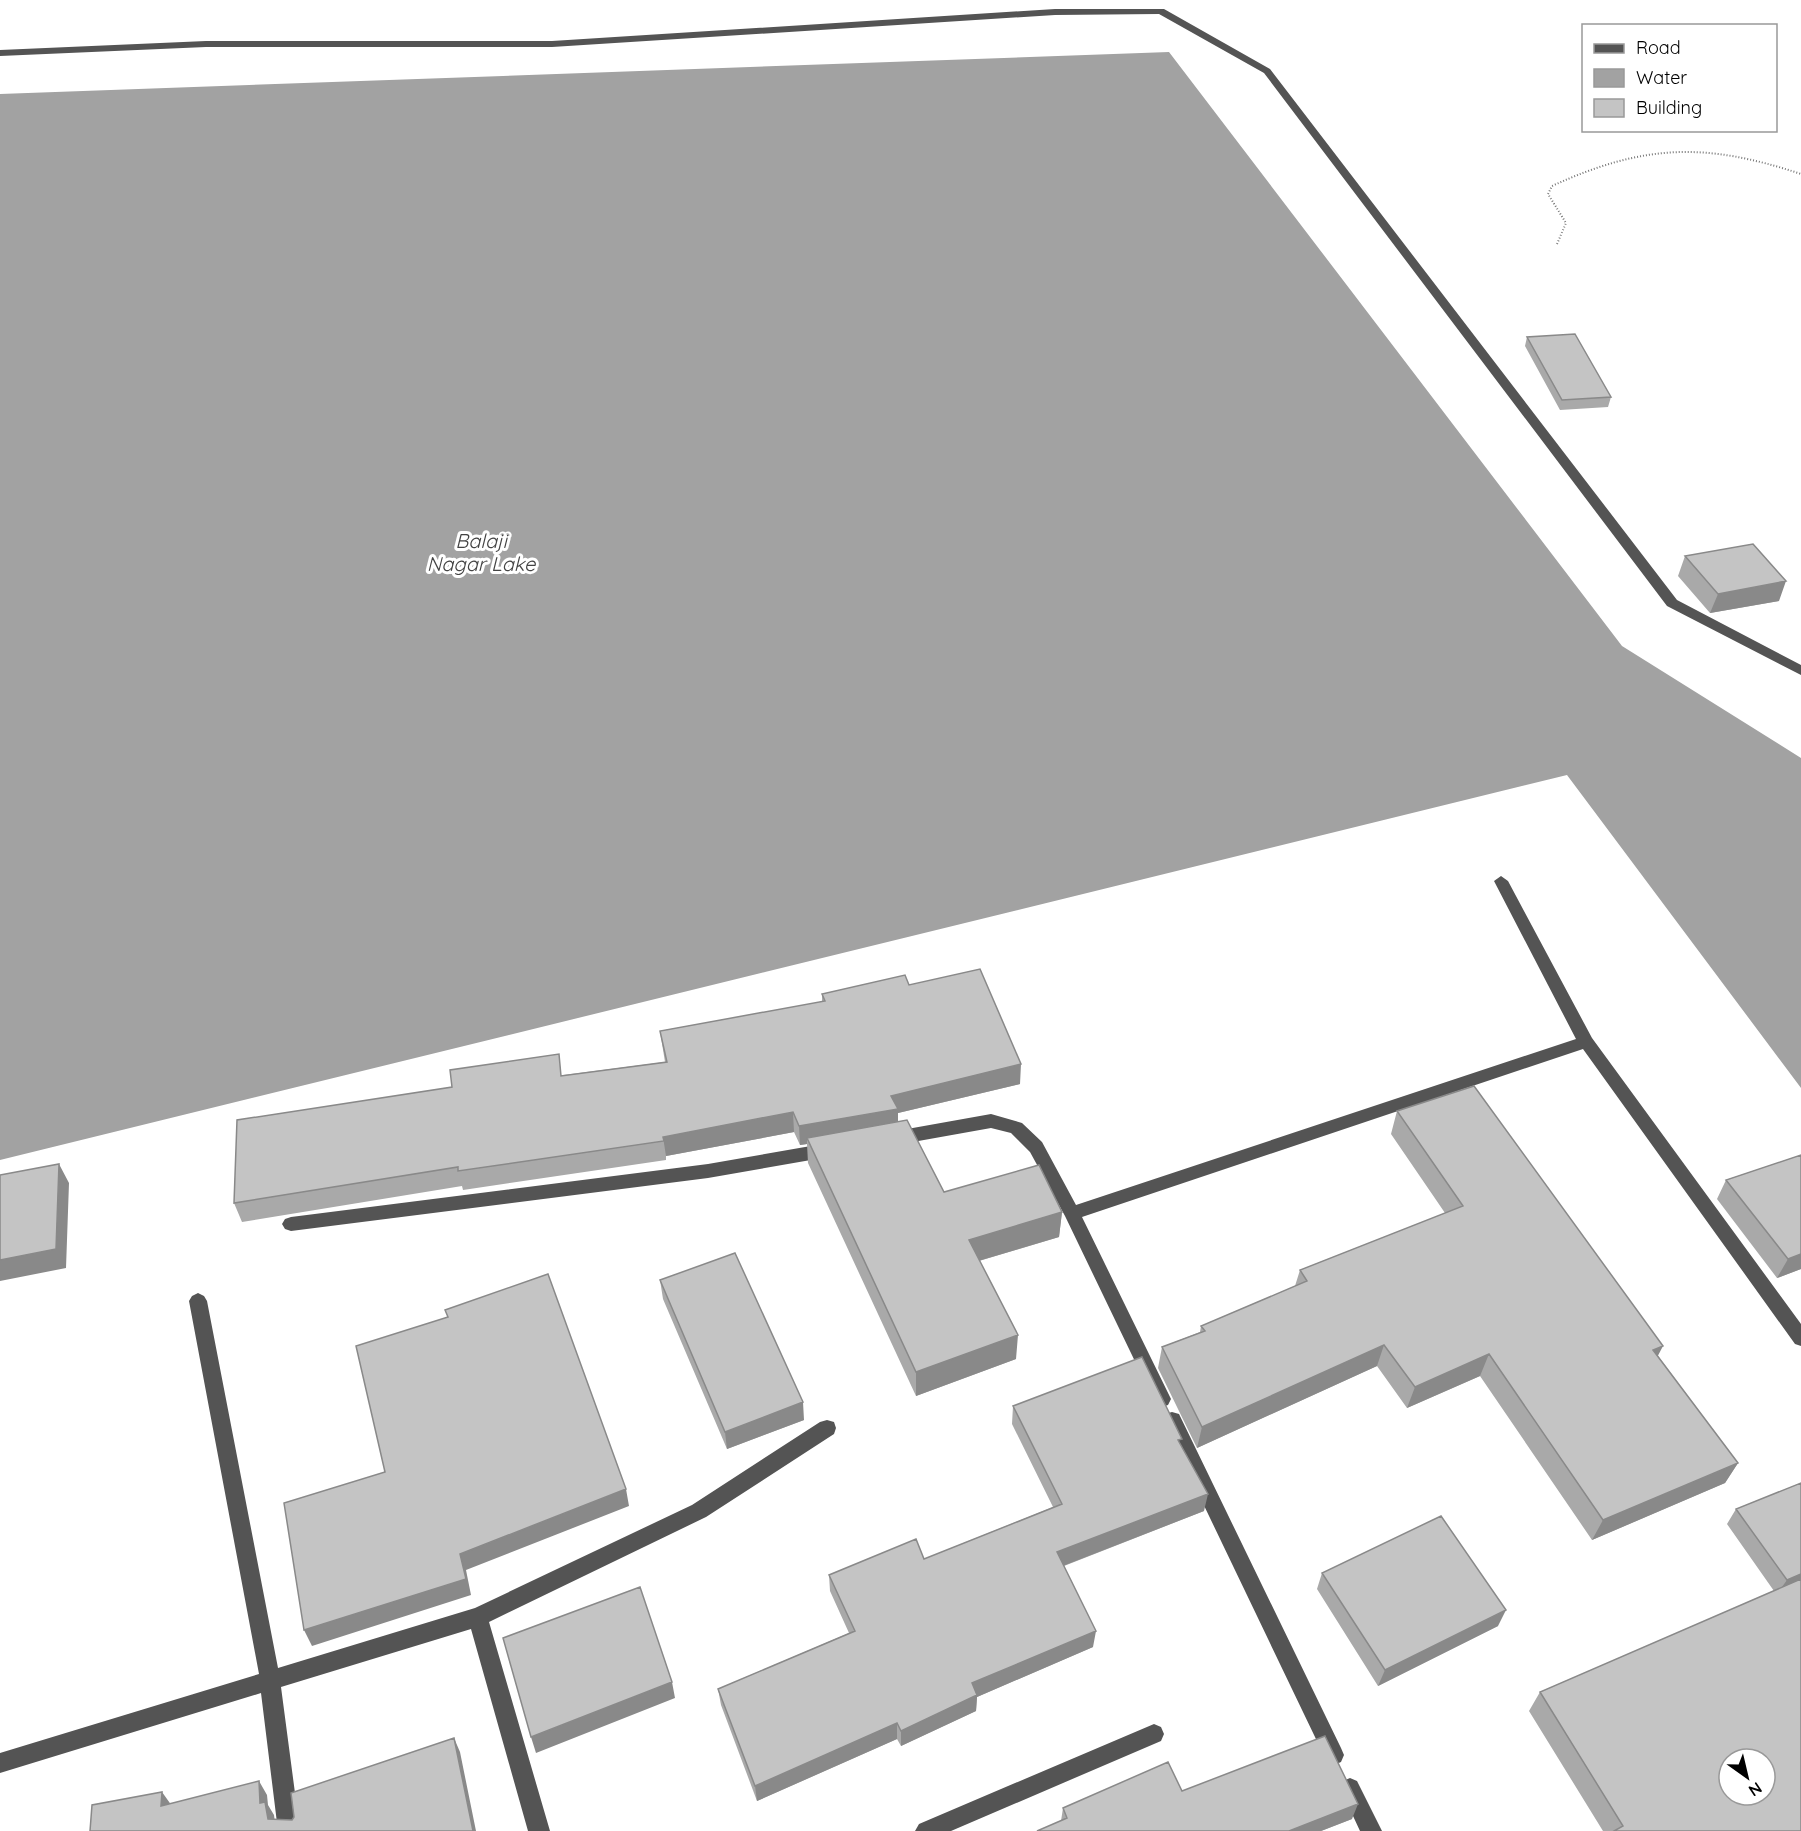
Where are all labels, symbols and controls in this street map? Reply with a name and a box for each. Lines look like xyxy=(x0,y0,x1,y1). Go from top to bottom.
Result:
legend xyxy=(1582,24,1777,132)
text: Road xyxy=(1636,36,1681,59)
text: Water xyxy=(1636,66,1687,89)
text: Building xyxy=(1636,96,1702,119)
water label: Balaji Nagar Lake xyxy=(427,528,536,576)
north arrow xyxy=(1717,1747,1777,1807)
text: N xyxy=(1745,1778,1766,1801)

